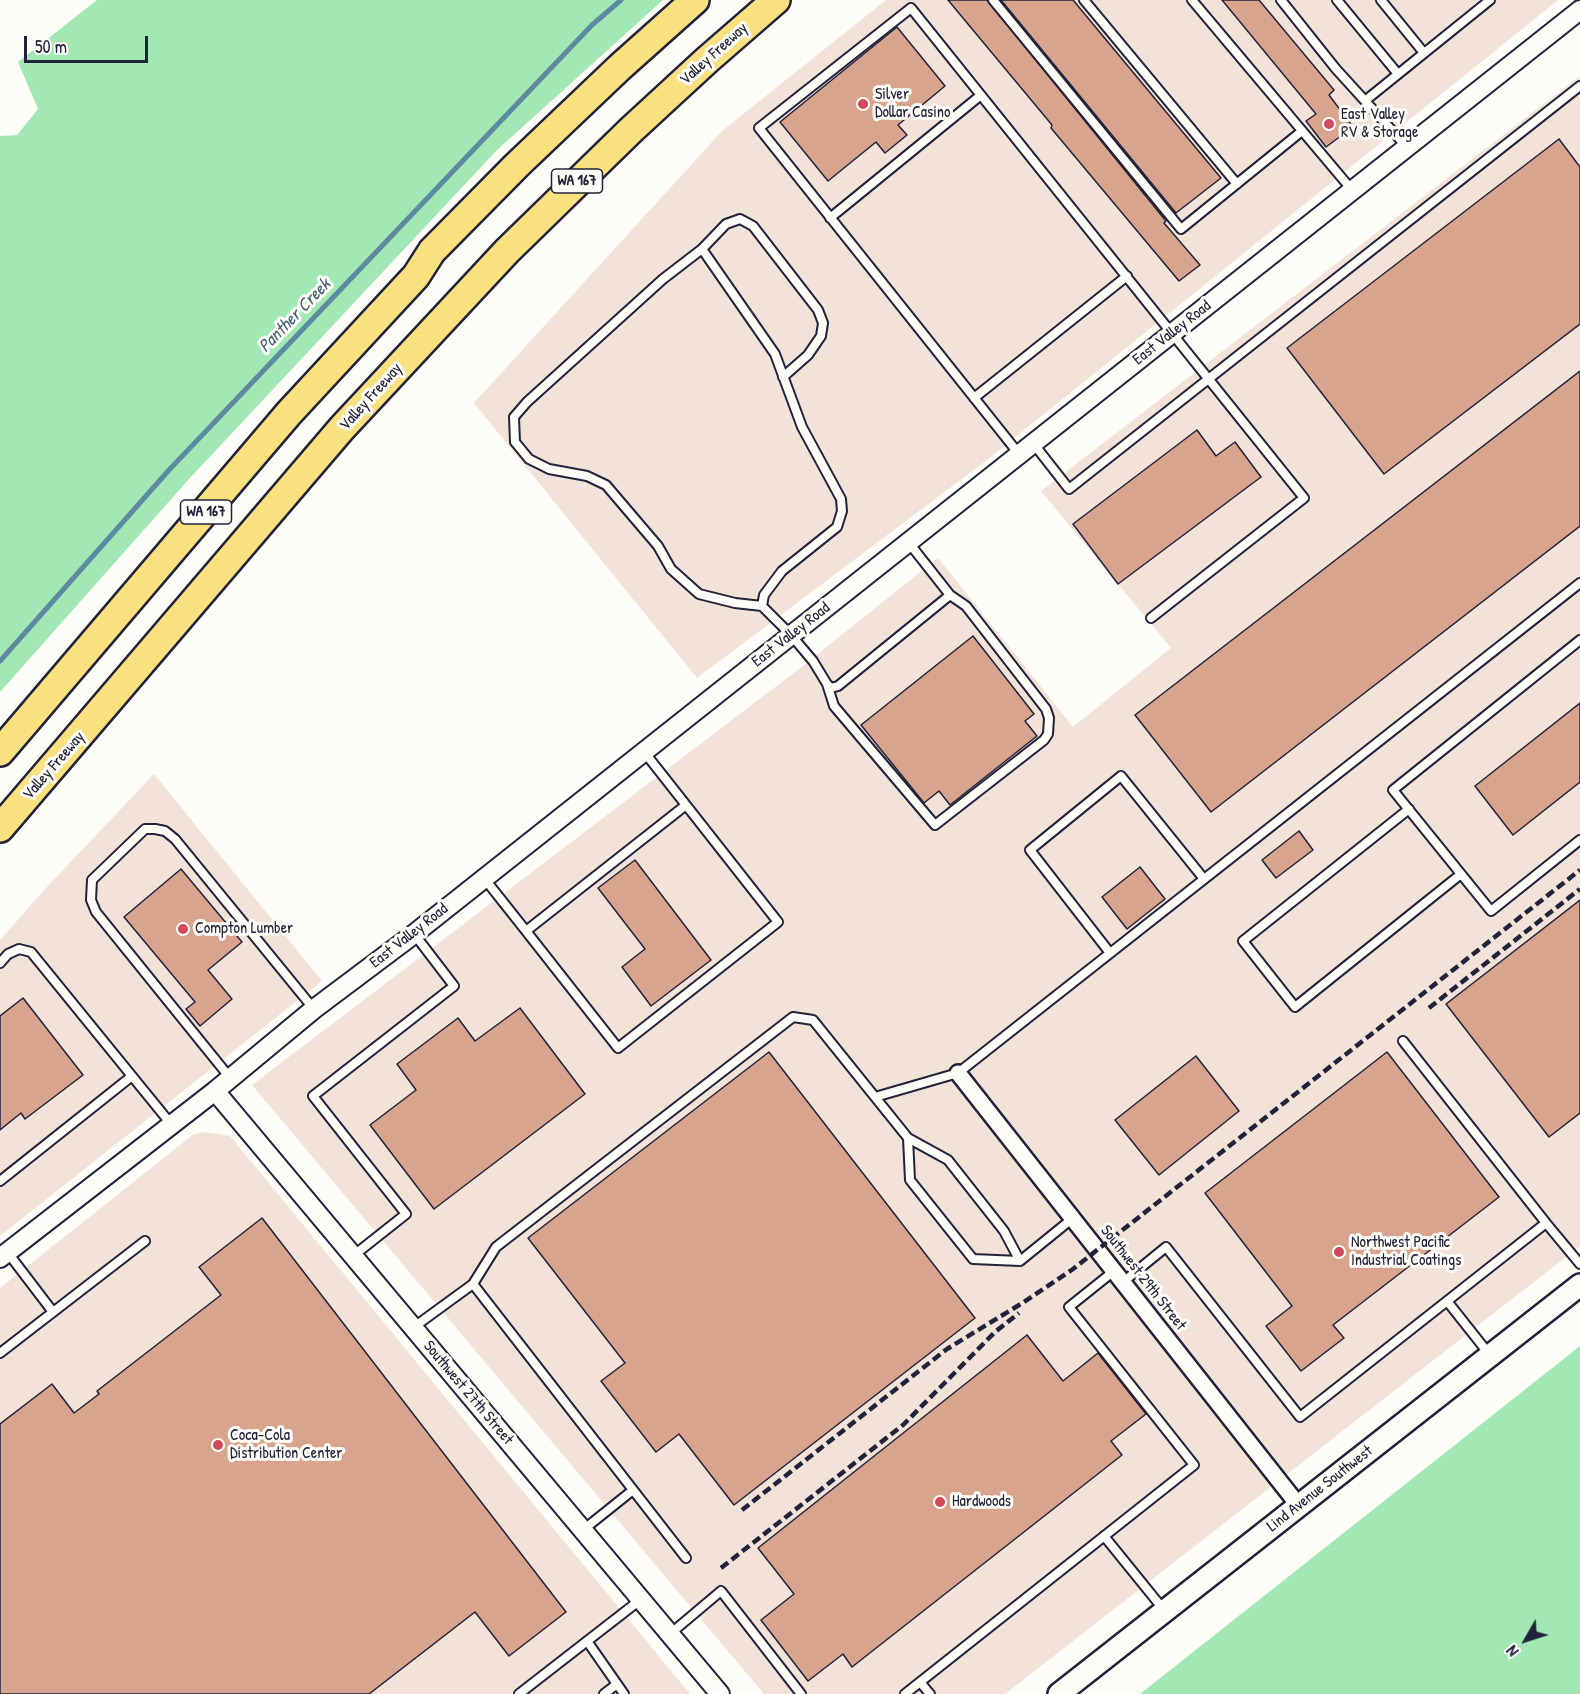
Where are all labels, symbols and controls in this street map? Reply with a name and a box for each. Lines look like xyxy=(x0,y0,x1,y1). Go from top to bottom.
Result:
street label: Valley Freeway xyxy=(676,19,752,89)
scale bar xyxy=(27,24,152,62)
text: 50 m xyxy=(35,34,67,59)
place label: Silver Dollar Casino xyxy=(875,85,951,123)
marker: Silver Dollar Casino xyxy=(856,97,870,111)
place label: East Valley RV & Storage xyxy=(1341,105,1418,143)
marker: East Valley RV & Storage xyxy=(1322,117,1336,131)
road number: WA 167 xyxy=(552,169,602,193)
water label: Panther Creek xyxy=(254,275,336,357)
street label: East Valley Road xyxy=(1129,297,1215,369)
street label: Valley Freeway xyxy=(336,359,406,435)
road number: WA 167 xyxy=(180,500,232,524)
street label: East Valley Road xyxy=(748,599,834,671)
street label: Valley Freeway xyxy=(19,728,89,804)
street label: East Valley Road xyxy=(366,900,452,972)
place label: Compton Lumber xyxy=(195,919,293,939)
marker: Compton Lumber xyxy=(176,922,190,936)
street label: Southwest 29th Street xyxy=(1096,1222,1190,1334)
place label: Northwest Pacific Industrial Coatings xyxy=(1351,1233,1461,1271)
marker: Northwest Pacific Industrial Coatings xyxy=(1332,1245,1346,1259)
street label: Southwest 27th Street xyxy=(419,1337,517,1449)
place label: Coca-Cola Distribution Center xyxy=(230,1426,342,1464)
marker: Coca-Cola Distribution Center xyxy=(211,1438,225,1452)
street label: Lind Avenue Southwest xyxy=(1263,1442,1377,1536)
place label: Hardwoods xyxy=(952,1492,1011,1512)
marker: Hardwoods xyxy=(933,1495,947,1509)
north arrow xyxy=(1496,1610,1556,1670)
text: N xyxy=(1501,1641,1523,1662)

